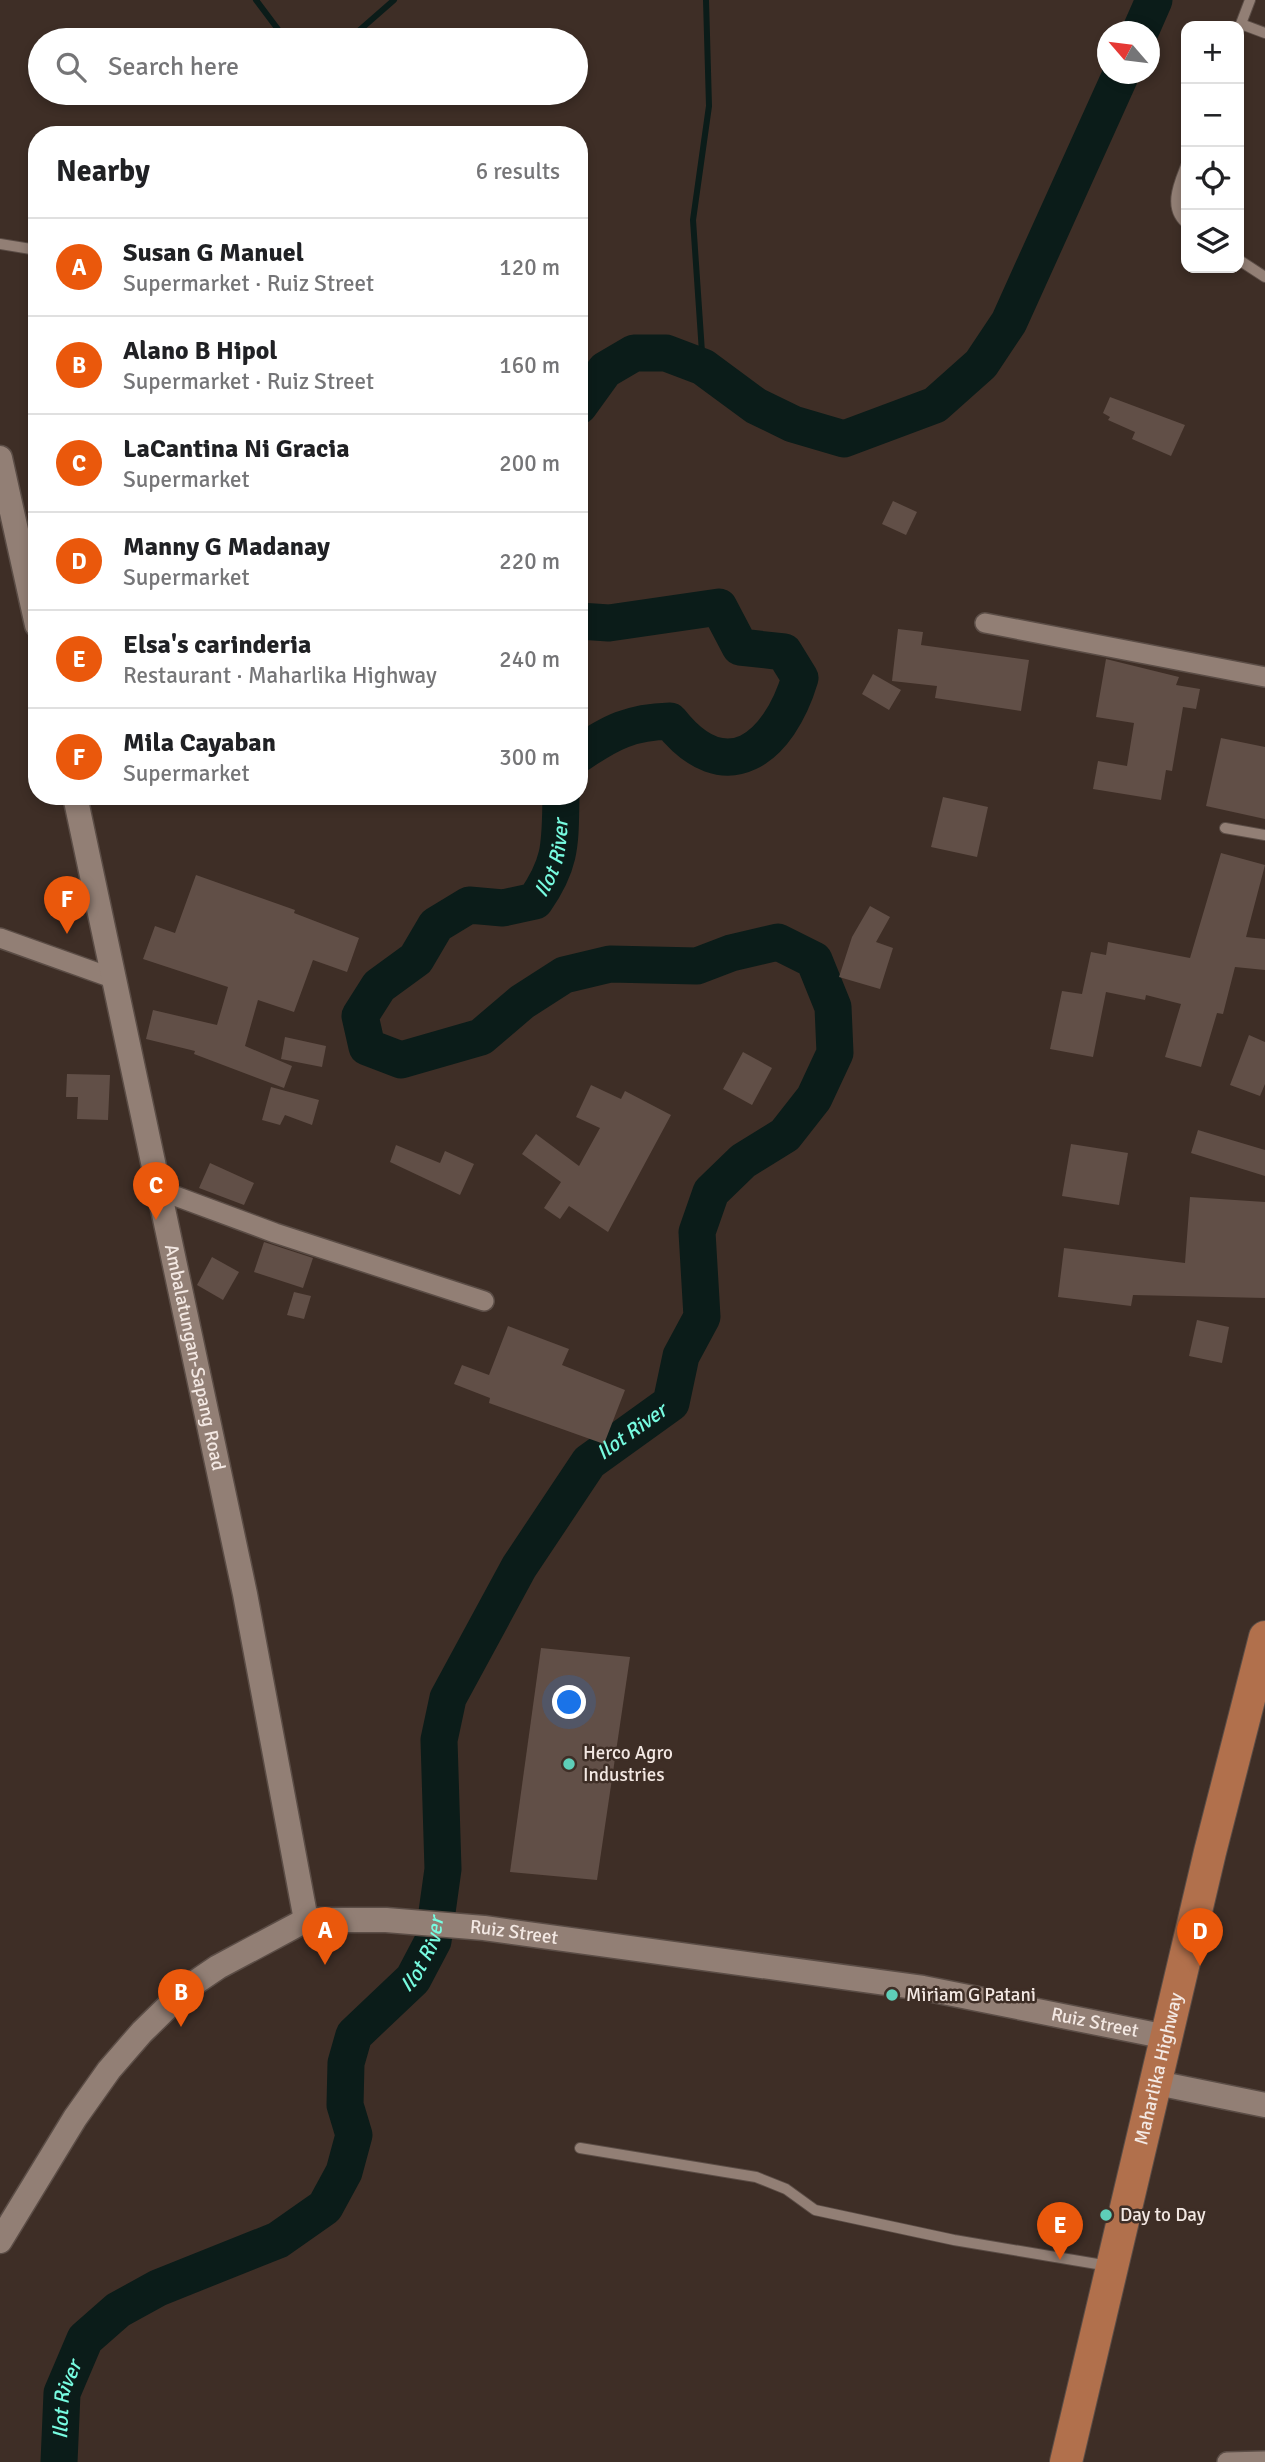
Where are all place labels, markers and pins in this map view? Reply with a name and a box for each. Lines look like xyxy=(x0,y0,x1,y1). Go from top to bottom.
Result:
pin: F xyxy=(44,876,90,934)
pin: C xyxy=(133,1162,179,1220)
place label: Herco Agro Industries xyxy=(583,1741,673,1787)
marker: Herco Agro Industries xyxy=(561,1756,577,1772)
pin: A xyxy=(302,1907,348,1965)
pin: D xyxy=(1177,1908,1223,1966)
pin: B xyxy=(158,1969,204,2027)
place label: Miriam G Patani xyxy=(906,1983,1036,2007)
marker: Miriam G Patani xyxy=(884,1987,900,2003)
pin: E xyxy=(1037,2202,1083,2260)
place label: Day to Day xyxy=(1120,2203,1206,2227)
marker: Day to Day xyxy=(1098,2207,1114,2223)

